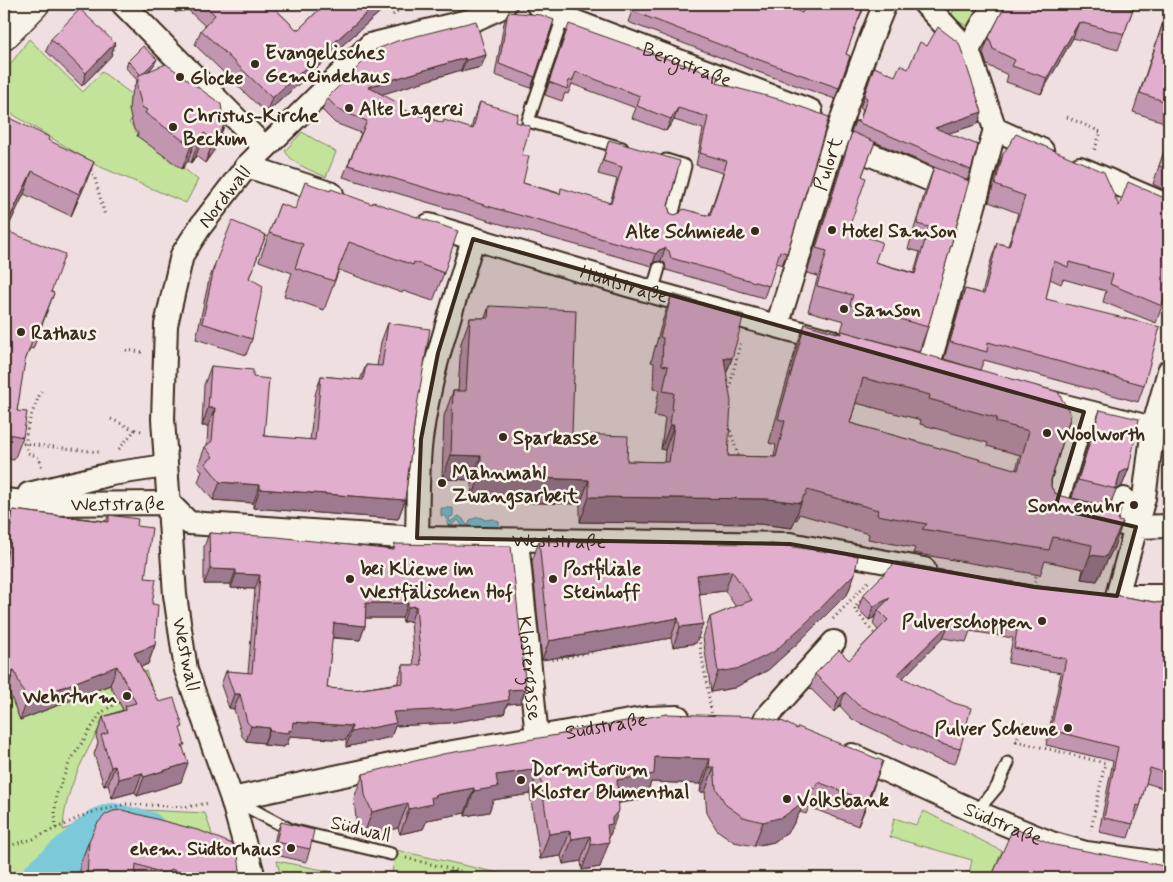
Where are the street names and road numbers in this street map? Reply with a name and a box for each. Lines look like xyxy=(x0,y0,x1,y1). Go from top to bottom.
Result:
street label: Bergstraße xyxy=(638,36,736,95)
street label: Pulort xyxy=(807,133,850,194)
street label: Nordwall xyxy=(192,160,257,234)
street label: Hühlstraße xyxy=(577,259,671,311)
street label: Weststraße xyxy=(71,491,165,519)
street label: Weststraße xyxy=(512,528,607,556)
street label: Westwall xyxy=(165,615,206,693)
street label: Klostergasse xyxy=(510,615,547,722)
street label: Südstraße xyxy=(563,706,649,747)
street label: Südstraße xyxy=(959,796,1046,853)
street label: Südwall xyxy=(328,809,394,850)

